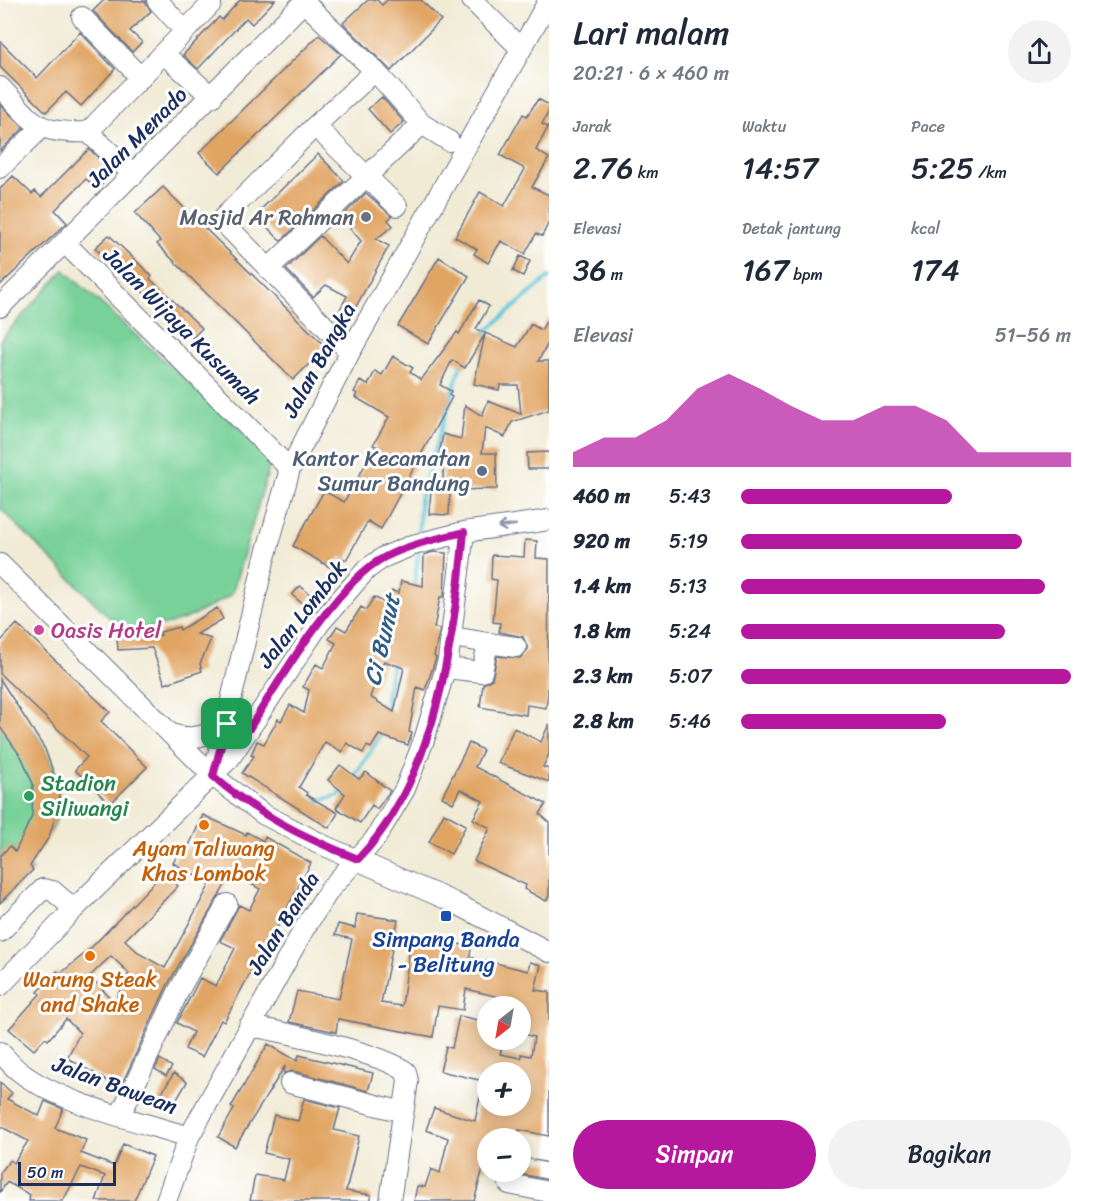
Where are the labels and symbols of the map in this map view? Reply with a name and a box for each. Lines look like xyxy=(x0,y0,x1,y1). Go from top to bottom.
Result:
street label: Jalan Menado xyxy=(76,77,197,198)
place label: Masjid Ar Rahman xyxy=(179,198,354,237)
marker: Masjid Ar Rahman xyxy=(359,210,373,224)
street label: Jalan Wijaya Kusumah xyxy=(93,237,271,415)
street label: Jalan Bangka xyxy=(271,295,367,426)
place label: Kantor Kecamatan Sumur Bandung xyxy=(292,439,470,503)
marker: Kantor Kecamatan Sumur Bandung xyxy=(475,464,489,478)
one-way arrow xyxy=(497,521,517,532)
street label: Jalan Lombok xyxy=(246,551,357,678)
water label: Ci Bunut xyxy=(351,588,413,690)
place label: Oasis Hotel xyxy=(51,611,162,650)
marker: Oasis Hotel xyxy=(32,623,46,637)
pin xyxy=(201,698,252,749)
place label: Stadion Siliwangi xyxy=(41,764,130,828)
marker: Stadion Siliwangi xyxy=(22,789,36,803)
marker: Ayam Taliwang Khas Lombok xyxy=(197,818,211,832)
place label: Ayam Taliwang Khas Lombok xyxy=(132,829,275,893)
street label: Jalan Banda xyxy=(235,863,330,983)
marker: Simpang Banda - Belitung xyxy=(439,909,453,923)
place label: Simpang Banda - Belitung xyxy=(372,920,520,984)
marker: Warung Steak and Shake xyxy=(83,949,97,963)
place label: Warung Steak and Shake xyxy=(23,960,157,1024)
north arrow xyxy=(477,996,531,1050)
street label: Jalan Bawean xyxy=(46,1044,183,1126)
scale bar xyxy=(18,1159,116,1186)

